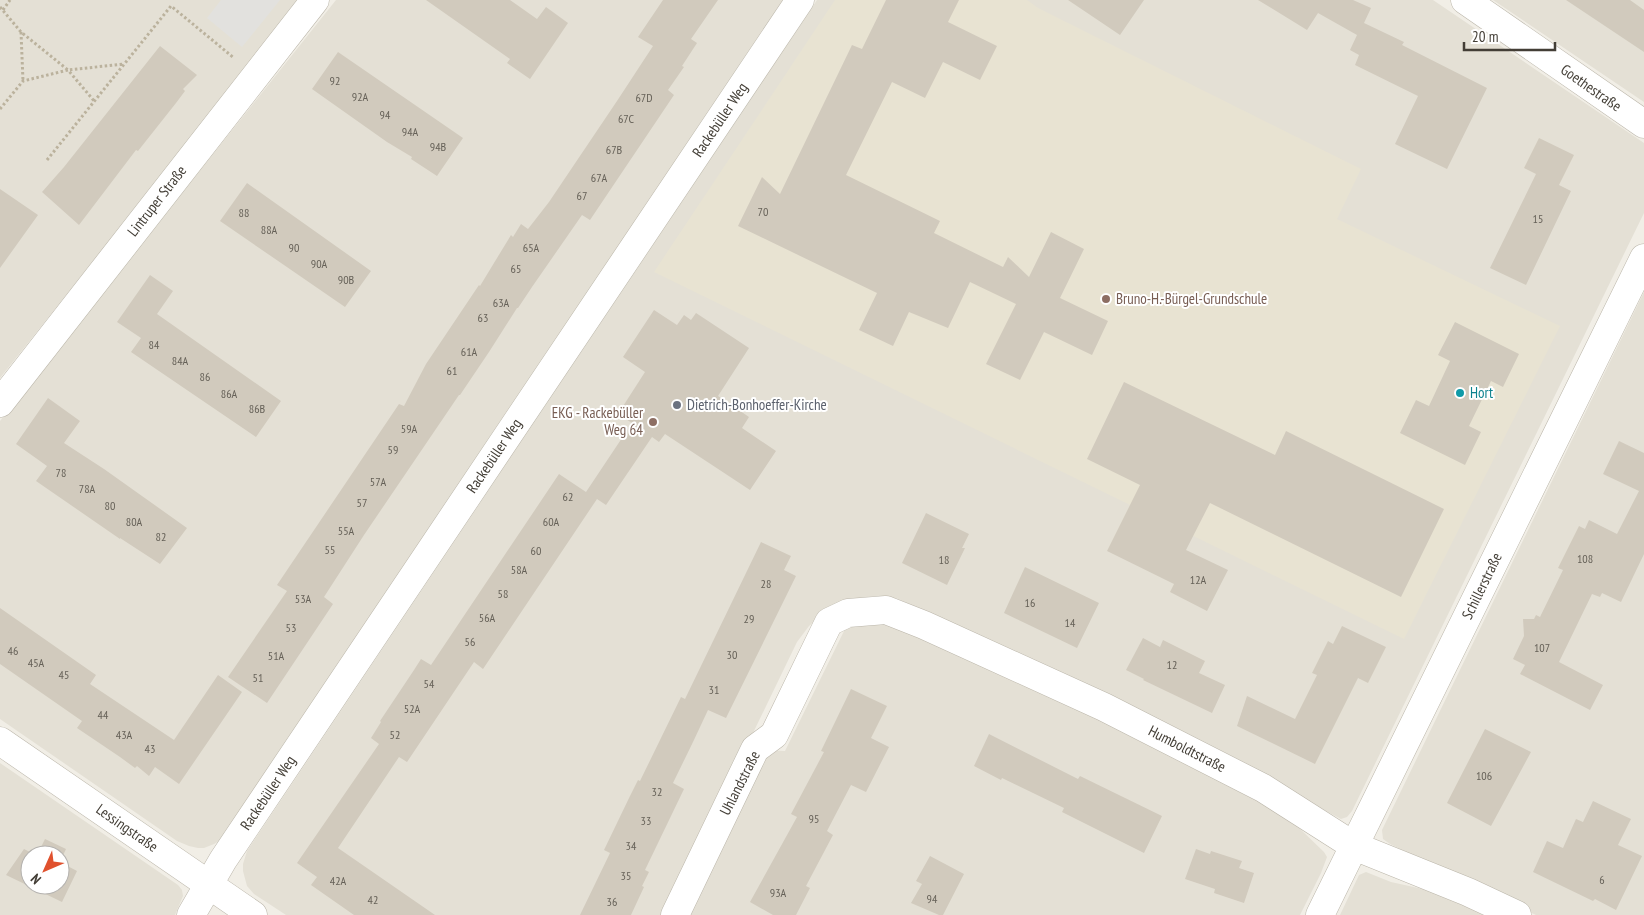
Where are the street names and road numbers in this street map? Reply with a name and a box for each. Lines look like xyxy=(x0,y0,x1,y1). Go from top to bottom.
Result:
street label: Goethestraße xyxy=(1557,60,1625,115)
street label: Rackebüller Weg xyxy=(688,79,751,161)
street label: Lintruper Straße xyxy=(123,161,190,240)
street label: Rackebüller Weg xyxy=(462,415,525,497)
street label: Schillerstraße xyxy=(1457,549,1506,622)
street label: Humboldtstraße xyxy=(1145,721,1229,776)
street label: Uhlandstraße xyxy=(715,747,764,818)
street label: Rackebüller Weg xyxy=(236,752,299,834)
street label: Lessingstraße xyxy=(93,799,162,856)

